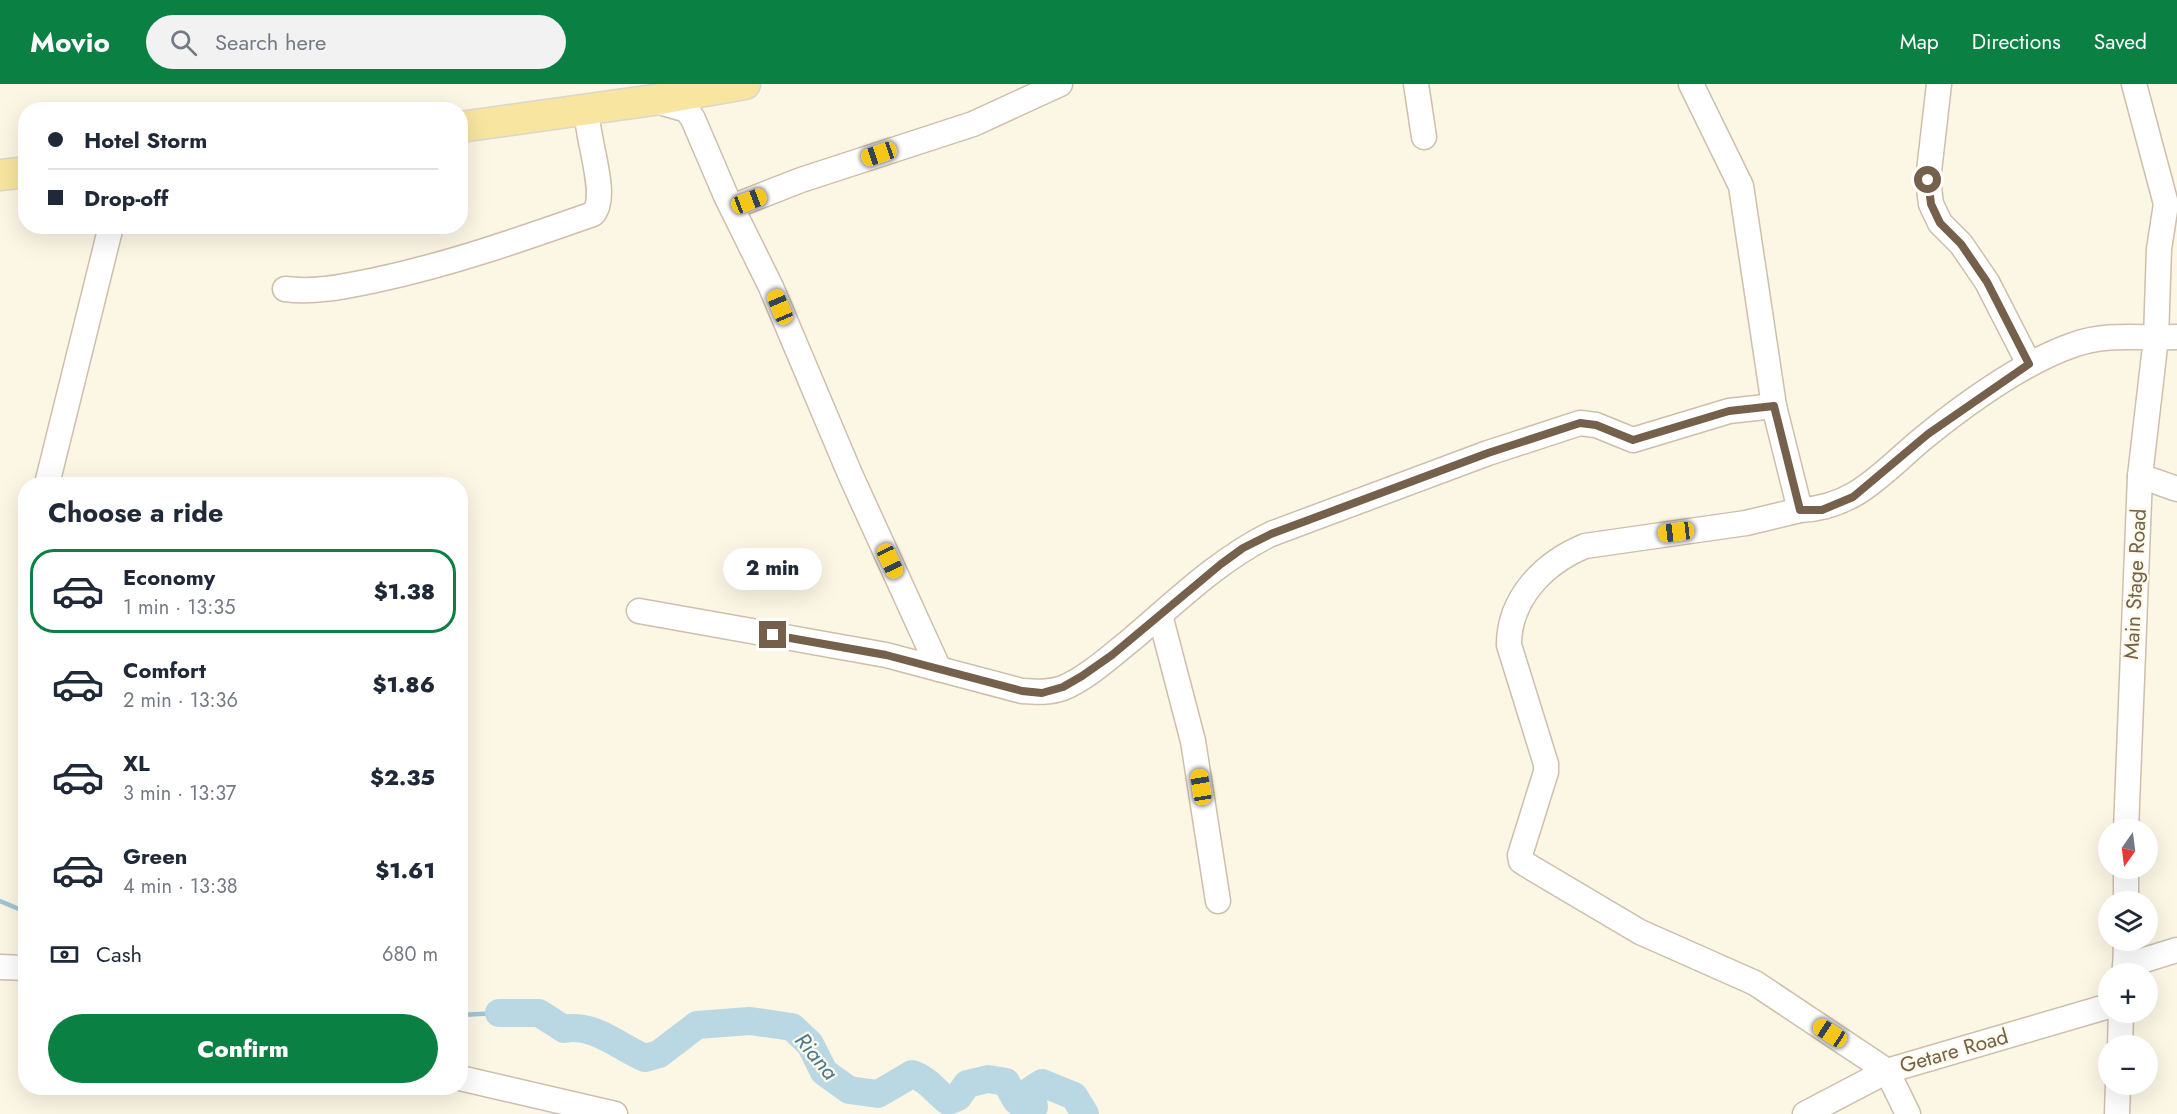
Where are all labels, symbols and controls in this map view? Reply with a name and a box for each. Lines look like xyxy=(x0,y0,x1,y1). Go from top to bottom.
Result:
search box xyxy=(146,15,566,69)
text: Movio xyxy=(30,22,110,63)
icon: search xyxy=(167,26,200,59)
text: Search here xyxy=(215,26,326,58)
text: Map xyxy=(1900,27,1939,57)
text: Directions xyxy=(1972,27,2061,57)
text: Saved xyxy=(2094,27,2147,57)
text: Hotel Storm xyxy=(84,124,207,156)
car xyxy=(859,140,899,168)
route start xyxy=(1914,166,1941,193)
text: Drop-off xyxy=(84,182,168,214)
car xyxy=(729,186,769,216)
car xyxy=(765,287,795,327)
text: Choose a ride xyxy=(48,493,223,532)
street label: Main Stage Road xyxy=(2116,508,2154,660)
car xyxy=(1657,521,1695,543)
car xyxy=(874,541,906,581)
callout: 2 min xyxy=(724,548,822,590)
text: 2 min xyxy=(746,554,799,583)
text: Economy xyxy=(123,561,215,593)
icon: car xyxy=(51,564,105,618)
text: $1.38 xyxy=(374,575,435,607)
text: 1 min · 13:35 xyxy=(123,593,235,622)
route end xyxy=(759,621,786,648)
text: Comfort xyxy=(123,654,206,686)
icon: car xyxy=(51,657,105,711)
text: $1.86 xyxy=(373,668,435,700)
text: 2 min · 13:36 xyxy=(123,686,238,715)
text: XL xyxy=(123,747,150,779)
icon: car xyxy=(51,750,105,804)
text: $2.35 xyxy=(370,761,435,793)
car xyxy=(1189,768,1213,806)
text: 3 min · 13:37 xyxy=(123,779,236,808)
north arrow xyxy=(2098,819,2158,879)
map controls xyxy=(2098,819,2158,1095)
text: Green xyxy=(123,840,187,872)
icon: car xyxy=(51,843,105,897)
text: $1.61 xyxy=(375,854,435,886)
text: 4 min · 13:38 xyxy=(123,872,238,901)
button: layers xyxy=(2098,891,2158,951)
icon: cash xyxy=(48,938,81,971)
text: Cash xyxy=(96,938,142,970)
text: 680 m xyxy=(382,940,438,969)
button: + xyxy=(2098,963,2158,1023)
button: Confirm xyxy=(48,1014,438,1083)
car xyxy=(1810,1016,1850,1050)
street label: Getare Road xyxy=(1896,1021,2012,1081)
water label: Riana xyxy=(788,1025,846,1087)
button: − xyxy=(2098,1035,2158,1095)

